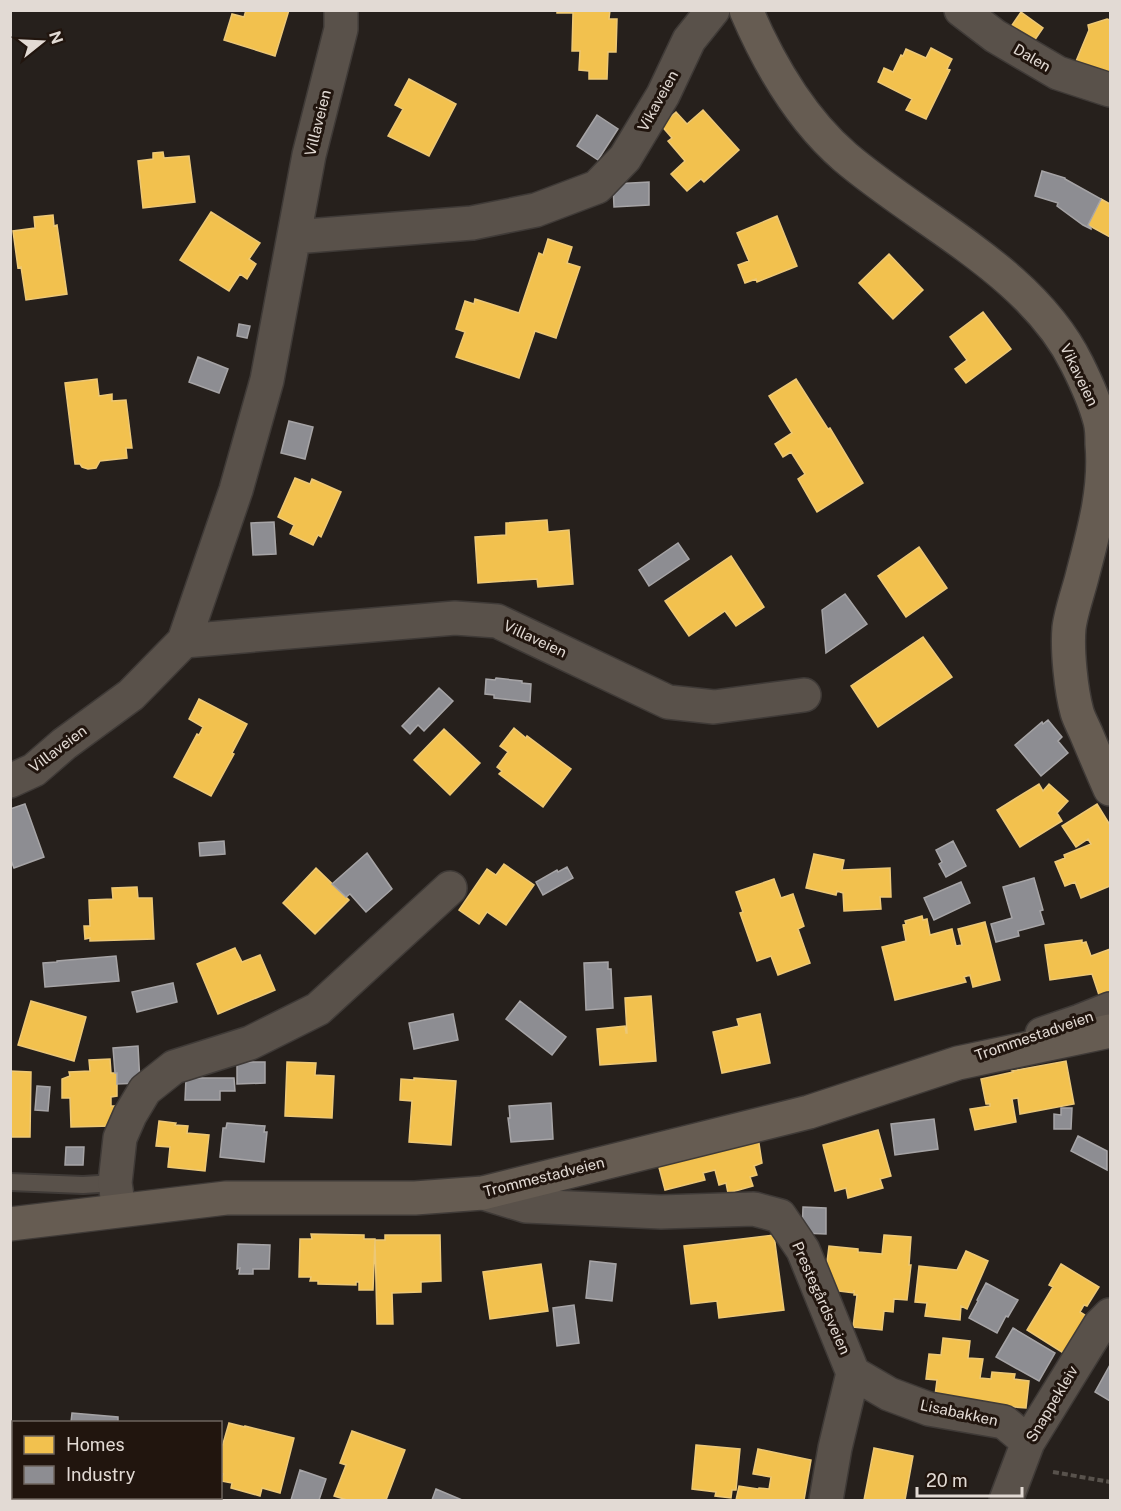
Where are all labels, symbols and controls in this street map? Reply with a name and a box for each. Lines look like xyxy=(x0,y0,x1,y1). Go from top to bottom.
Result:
north arrow xyxy=(12,12,72,72)
text: N xyxy=(45,29,67,46)
street label: Dalen xyxy=(1011,40,1054,75)
street label: Vikaveien xyxy=(634,67,681,134)
street label: Villaveien xyxy=(301,88,334,158)
street label: Vikaveien xyxy=(1057,341,1102,409)
street label: Villaveien xyxy=(501,617,569,661)
street label: Villaveien xyxy=(26,721,90,776)
street label: Trommestadveien xyxy=(972,1007,1095,1064)
street label: Trommestadveien xyxy=(482,1153,606,1200)
street label: Prestegårdsveien xyxy=(789,1239,854,1357)
street label: Snappekleiv xyxy=(1022,1362,1081,1445)
street label: Lisabakken xyxy=(919,1396,1000,1429)
legend xyxy=(12,1421,222,1499)
text: Homes xyxy=(66,1434,125,1455)
scale bar xyxy=(917,1460,1022,1498)
text: Industry xyxy=(66,1464,136,1485)
text: 20 m xyxy=(926,1470,968,1491)

